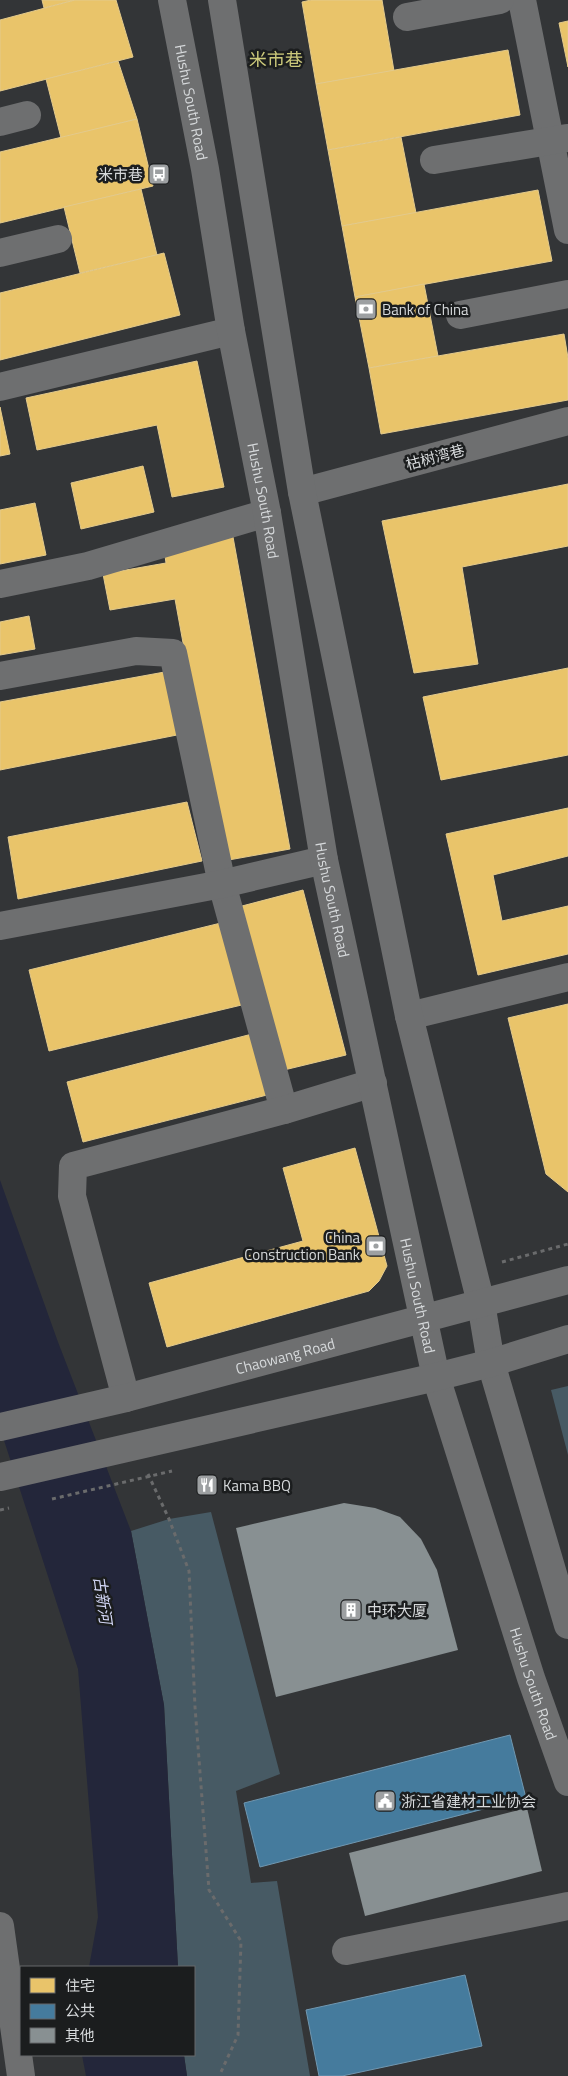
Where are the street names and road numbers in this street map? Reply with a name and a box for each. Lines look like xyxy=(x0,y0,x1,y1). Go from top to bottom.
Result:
street label: Hushu South Road xyxy=(169,42,214,162)
street label: 枯树湾巷 xyxy=(403,438,467,476)
street label: Hushu South Road xyxy=(242,441,286,560)
street label: Hushu South Road xyxy=(310,840,356,960)
street label: Hushu South Road xyxy=(395,1236,442,1355)
street label: Chaowang Road xyxy=(233,1331,337,1380)
street label: Hushu South Road xyxy=(504,1624,564,1743)

